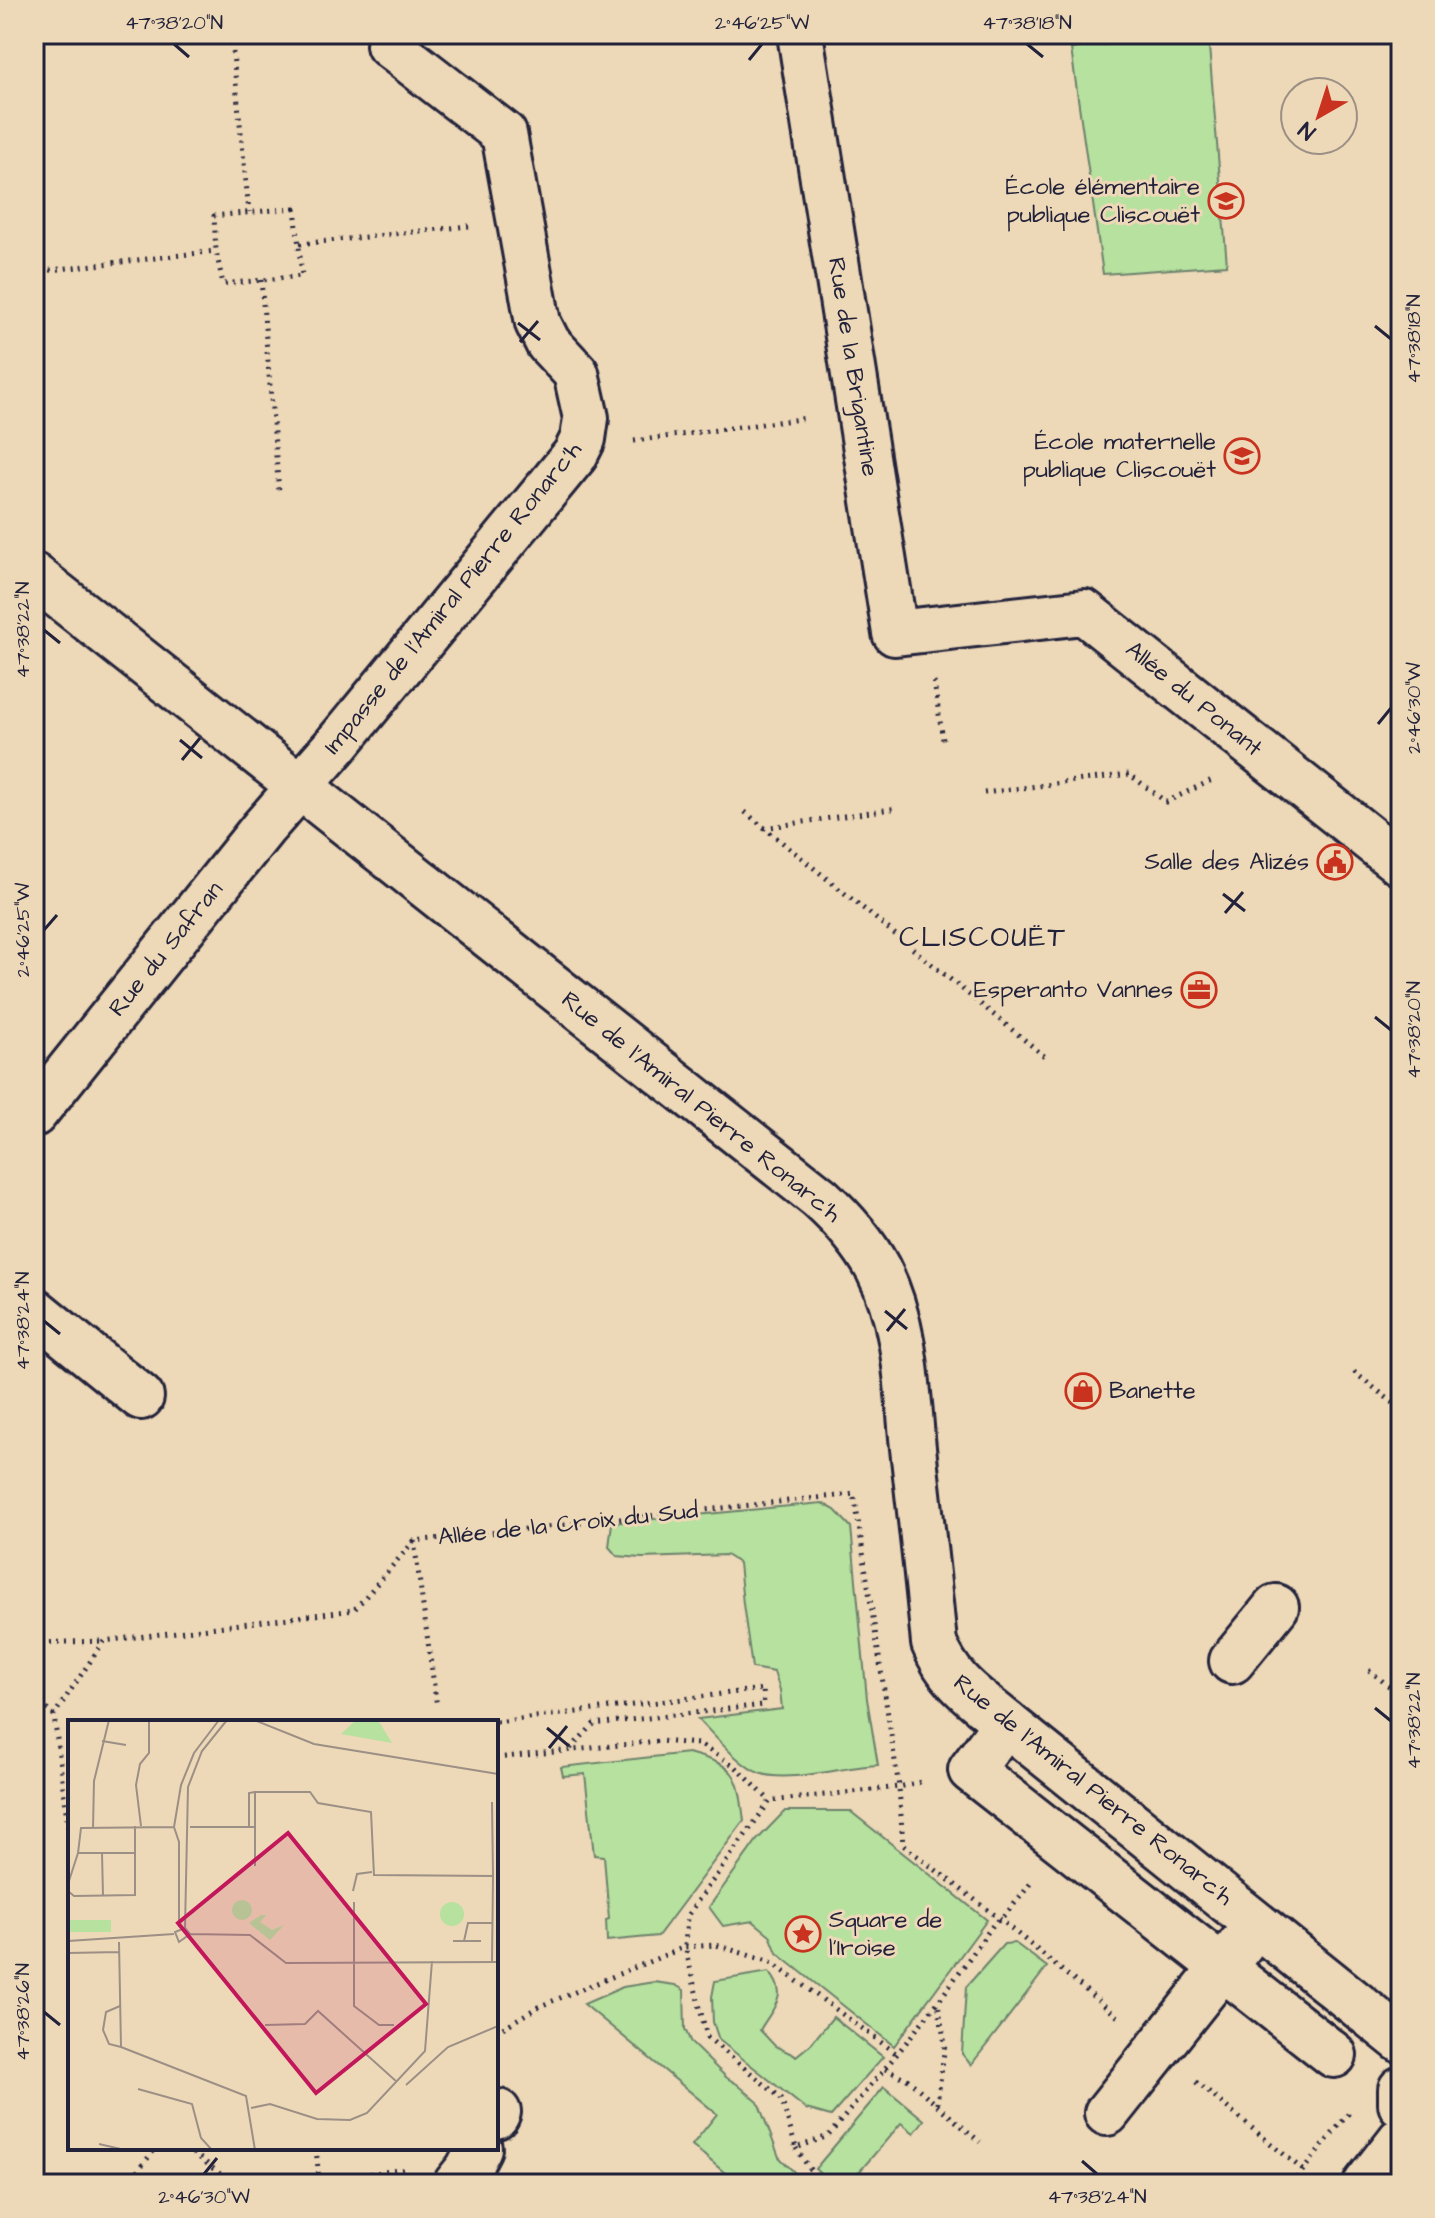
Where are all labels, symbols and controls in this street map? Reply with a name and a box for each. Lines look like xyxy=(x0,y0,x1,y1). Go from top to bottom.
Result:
text: 47°38'20"N xyxy=(125,9,223,37)
text: 2°46'25"W xyxy=(715,9,809,37)
text: 47°38'18"N xyxy=(982,9,1072,37)
north arrow xyxy=(1279,76,1359,156)
text: N xyxy=(1292,114,1322,147)
place label: École élémentaire publique Cliscouët xyxy=(1006,170,1200,232)
school or university icon: École élémentaire publique Cliscouët xyxy=(1207,182,1245,220)
street label: Rue de la Brigantine xyxy=(818,255,887,479)
text: 47°38'18"N xyxy=(1400,294,1428,384)
place label: École maternelle publique Cliscouët xyxy=(1022,425,1216,487)
street label: Impasse de l'Amiral Pierre Ronarc'h xyxy=(316,434,590,762)
school or university icon: École maternelle publique Cliscouët xyxy=(1223,437,1261,475)
text: 47°38'22"N xyxy=(9,582,37,678)
street label: Allée du Ponant xyxy=(1118,633,1270,765)
text: 2°46'30"W xyxy=(1400,662,1428,754)
public building icon: Salle des Alizés xyxy=(1316,843,1354,881)
place label: Salle des Alizés xyxy=(1145,845,1309,879)
street label: Rue du Safran xyxy=(101,874,231,1024)
text: 2°46'25"W xyxy=(9,883,37,977)
district label: CLISCOUËT xyxy=(899,918,1067,957)
office icon: Esperanto Vannes xyxy=(1180,971,1218,1009)
place label: Esperanto Vannes xyxy=(974,973,1173,1007)
text: 47°38'20"N xyxy=(1400,981,1428,1079)
street label: Rue de l'Amiral Pierre Ronarc'h xyxy=(554,983,848,1231)
text: 47°38'24"N xyxy=(9,1271,37,1371)
shop icon: Banette xyxy=(1064,1372,1102,1410)
place label: Banette xyxy=(1109,1374,1196,1408)
street label: Allée de la Croix du Sud xyxy=(436,1493,700,1555)
street label: Rue de l'Amiral Pierre Ronarc'h xyxy=(946,1666,1240,1914)
text: 47°38'22"N xyxy=(1400,1673,1428,1769)
inset map xyxy=(68,1720,498,2150)
place label: Square de l'Iroise xyxy=(829,1903,942,1965)
place icon: Square de l'Iroise xyxy=(784,1915,822,1953)
text: 47°38'26"N xyxy=(9,1963,37,2061)
text: 2°46'30"W xyxy=(158,2183,250,2211)
text: 47°38'24"N xyxy=(1047,2183,1147,2211)

